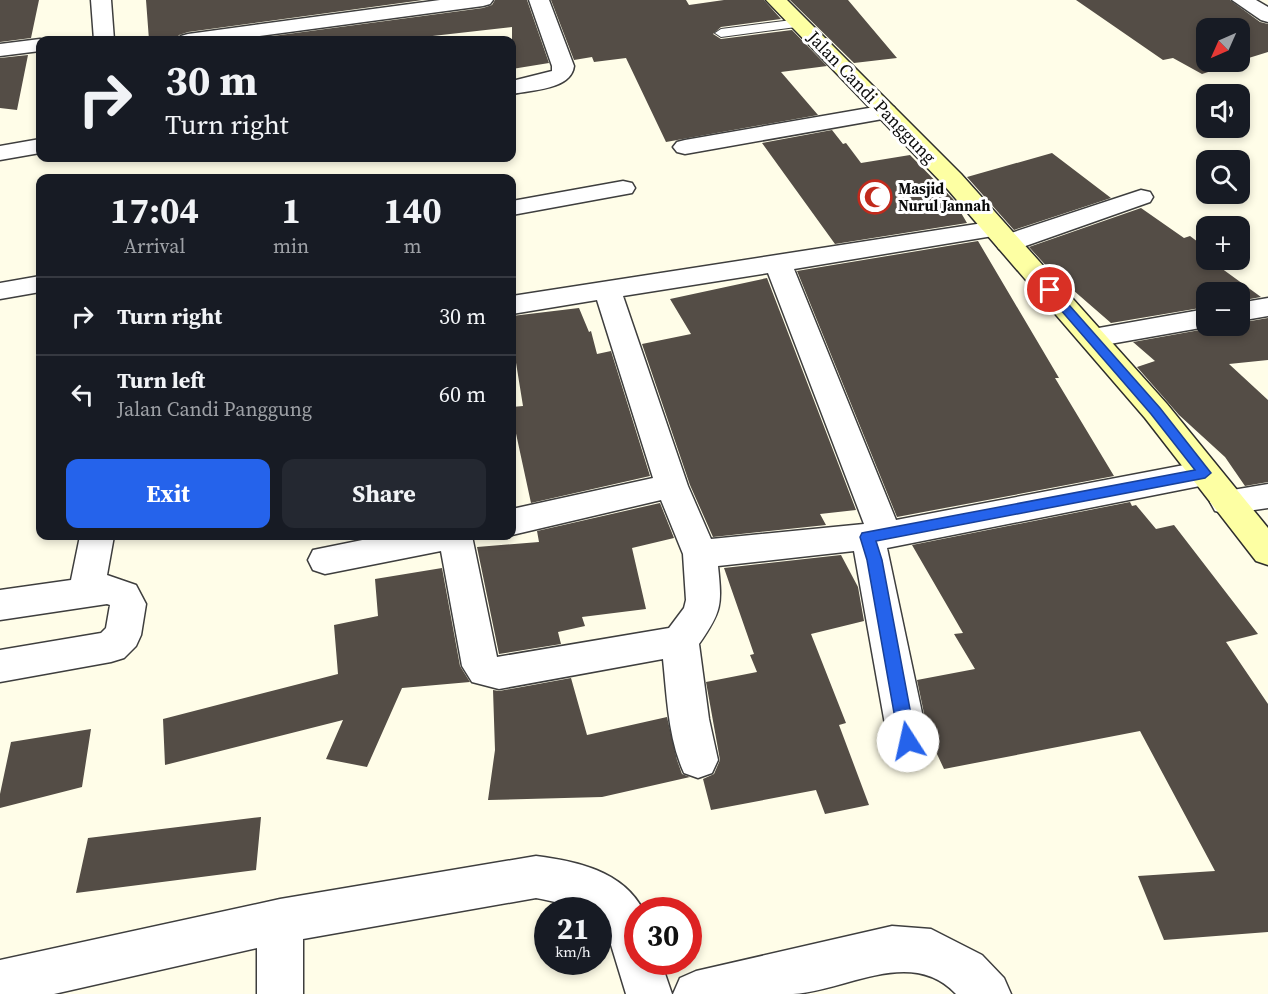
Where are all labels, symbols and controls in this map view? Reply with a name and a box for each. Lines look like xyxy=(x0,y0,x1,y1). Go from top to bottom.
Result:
north arrow xyxy=(1196,18,1250,72)
map controls xyxy=(1196,18,1250,336)
street label: Jalan Candi Panggung xyxy=(801,24,942,169)
text: 30 m xyxy=(165,51,258,109)
icon: right xyxy=(66,60,144,138)
button: sound xyxy=(1196,84,1250,138)
text: Turn right xyxy=(165,106,289,143)
button: search xyxy=(1196,150,1250,204)
place label: Masjid Nurul Jannah xyxy=(898,178,990,216)
mosque icon: Masjid Nurul Jannah xyxy=(857,179,893,215)
text: 17:04 xyxy=(110,186,199,235)
text: 1 xyxy=(281,186,301,235)
text: 140 xyxy=(383,186,442,235)
button: + xyxy=(1196,216,1250,270)
text: Arrival xyxy=(124,232,185,260)
text: min xyxy=(273,232,309,260)
text: m xyxy=(404,232,422,260)
pin xyxy=(1024,264,1075,315)
icon: arrive xyxy=(1033,273,1066,306)
button: − xyxy=(1196,282,1250,336)
icon: right xyxy=(66,300,99,333)
text: Turn right xyxy=(117,301,222,331)
text: 30 m xyxy=(439,301,486,331)
text: Turn left xyxy=(117,365,205,395)
icon: left xyxy=(66,378,99,411)
text: 60 m xyxy=(439,379,486,409)
text: Jalan Candi Panggung xyxy=(117,395,312,423)
button: Exit xyxy=(66,459,270,528)
button: Share xyxy=(282,459,486,528)
position arrow xyxy=(876,709,940,773)
speed limit sign: 30 xyxy=(624,897,702,975)
text: 21 xyxy=(557,908,589,949)
text: km/h xyxy=(555,941,591,962)

